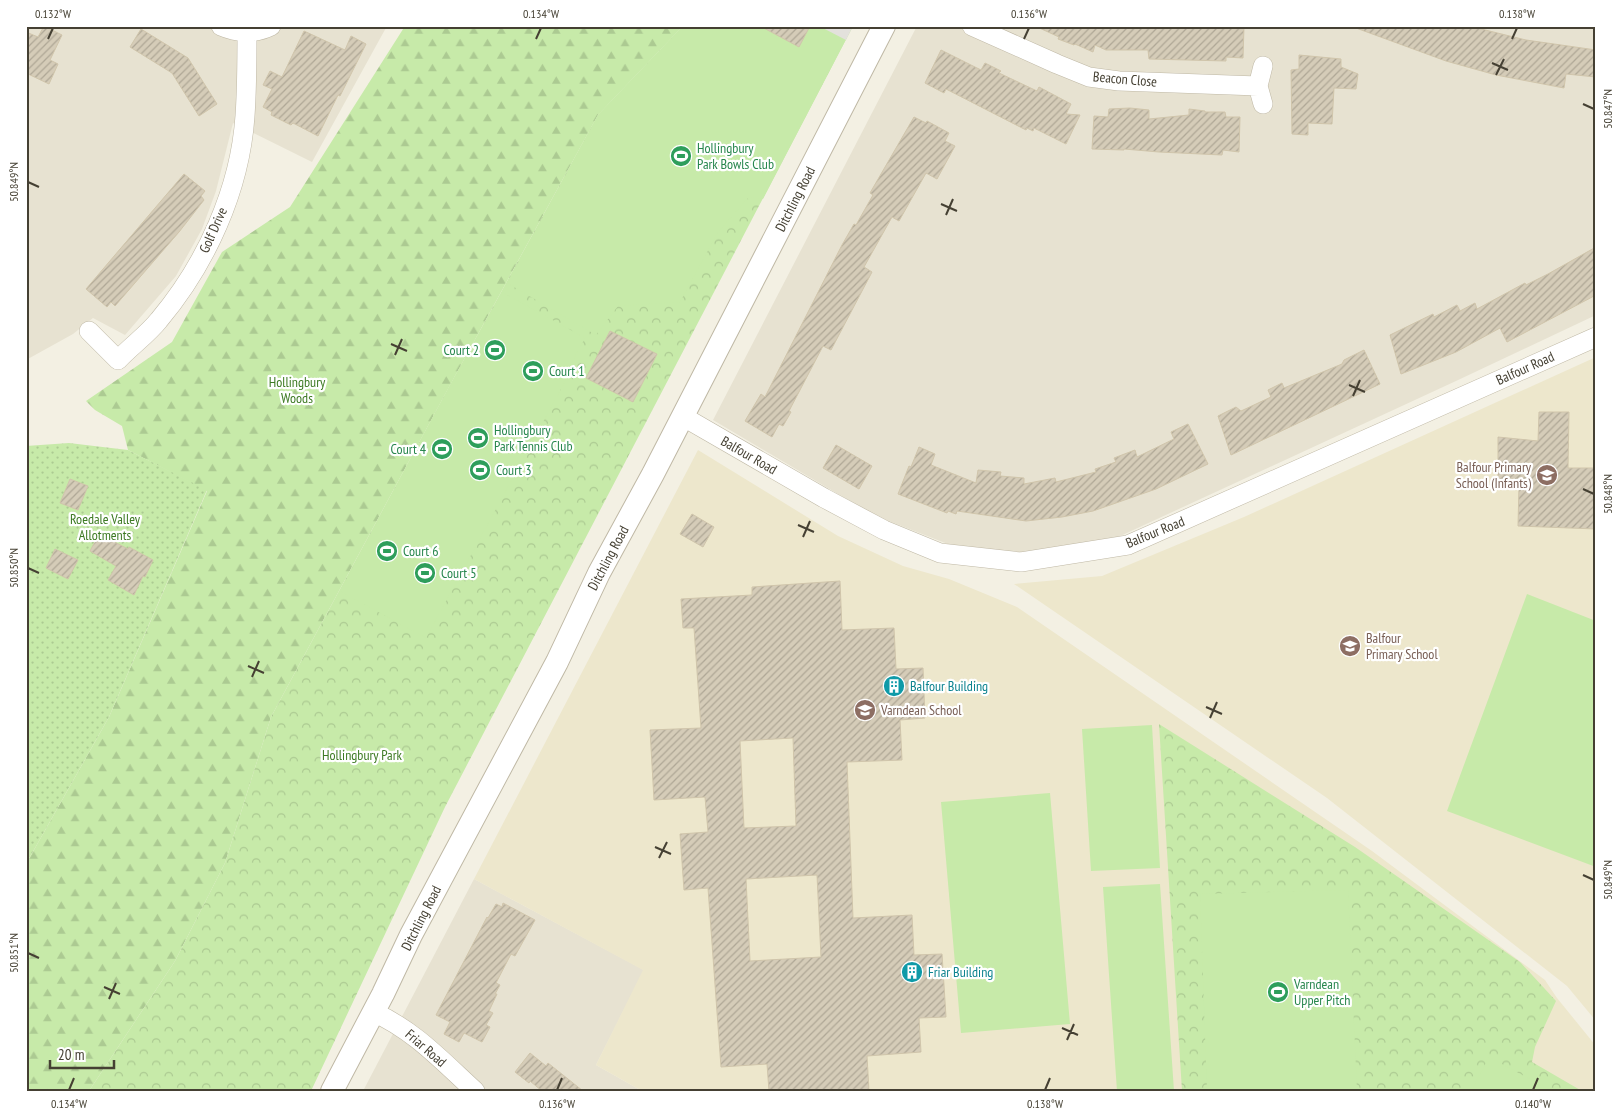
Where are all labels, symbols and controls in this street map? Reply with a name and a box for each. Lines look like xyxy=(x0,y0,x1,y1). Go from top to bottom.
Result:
text: 0.132°W xyxy=(35,6,71,21)
text: 0.134°W xyxy=(523,6,559,21)
text: 0.136°W xyxy=(1011,6,1047,21)
text: 0.138°W xyxy=(1499,6,1535,21)
street label: Beacon Close xyxy=(1092,67,1158,91)
text: 50.847°N xyxy=(1600,89,1615,129)
place label: Hollingbury Park Bowls Club xyxy=(697,139,774,173)
sports icon: Hollingbury Park Bowls Club xyxy=(669,144,693,168)
text: 50.849°N xyxy=(6,162,21,202)
street label: Ditchling Road xyxy=(771,163,819,235)
street label: Golf Drive xyxy=(195,204,231,256)
sports icon: Court 2 xyxy=(483,338,507,362)
place label: Court 2 xyxy=(444,341,479,359)
street label: Balfour Road xyxy=(1493,347,1557,389)
sports icon: Court 1 xyxy=(521,359,545,383)
place label: Court 1 xyxy=(549,362,584,380)
park label: Hollingbury Woods xyxy=(269,373,326,407)
place label: Hollingbury Park Tennis Club xyxy=(494,421,573,455)
sports icon: Hollingbury Park Tennis Club xyxy=(466,426,490,450)
street label: Balfour Road xyxy=(718,432,780,478)
sports icon: Court 4 xyxy=(430,437,454,461)
place label: Court 4 xyxy=(391,440,427,458)
sports icon: Court 3 xyxy=(468,458,492,482)
place label: Balfour Primary School (Infants) xyxy=(1456,458,1532,492)
place label: Court 3 xyxy=(496,461,531,479)
school or university icon: Balfour Primary School (Infants) xyxy=(1535,463,1559,487)
text: 50.848°N xyxy=(1600,474,1615,514)
park label: Roedale Valley Allotments xyxy=(70,510,141,544)
street label: Balfour Road xyxy=(1123,512,1187,552)
street label: Ditchling Road xyxy=(583,523,633,593)
sports icon: Court 6 xyxy=(375,539,399,563)
place label: Court 6 xyxy=(403,542,438,560)
text: 50.850°N xyxy=(6,548,21,588)
sports icon: Court 5 xyxy=(413,561,437,585)
place label: Court 5 xyxy=(441,564,476,582)
place label: Balfour Primary School xyxy=(1366,629,1438,663)
school or university icon: Balfour Primary School xyxy=(1338,634,1362,658)
building icon: Balfour Building xyxy=(882,674,906,698)
place label: Balfour Building xyxy=(910,677,988,695)
school or university icon: Varndean School xyxy=(853,698,877,722)
place label: Varndean School xyxy=(880,701,962,719)
park label: Hollingbury Park xyxy=(322,746,403,764)
text: 50.849°N xyxy=(1600,860,1615,900)
street label: Ditchling Road xyxy=(397,882,445,954)
text: 50.851°N xyxy=(6,933,21,973)
building icon: Friar Building xyxy=(900,960,924,984)
place label: Friar Building xyxy=(928,963,993,981)
place label: Varndean Upper Pitch xyxy=(1293,975,1350,1009)
sports icon: Varndean Upper Pitch xyxy=(1266,980,1290,1004)
street label: Friar Road xyxy=(402,1025,450,1071)
scale bar xyxy=(50,1037,114,1069)
text: 20 m xyxy=(58,1045,84,1064)
text: 0.134°W xyxy=(51,1096,87,1111)
text: 0.136°W xyxy=(539,1096,575,1111)
text: 0.138°W xyxy=(1027,1096,1063,1111)
text: 0.140°W xyxy=(1515,1096,1551,1111)

